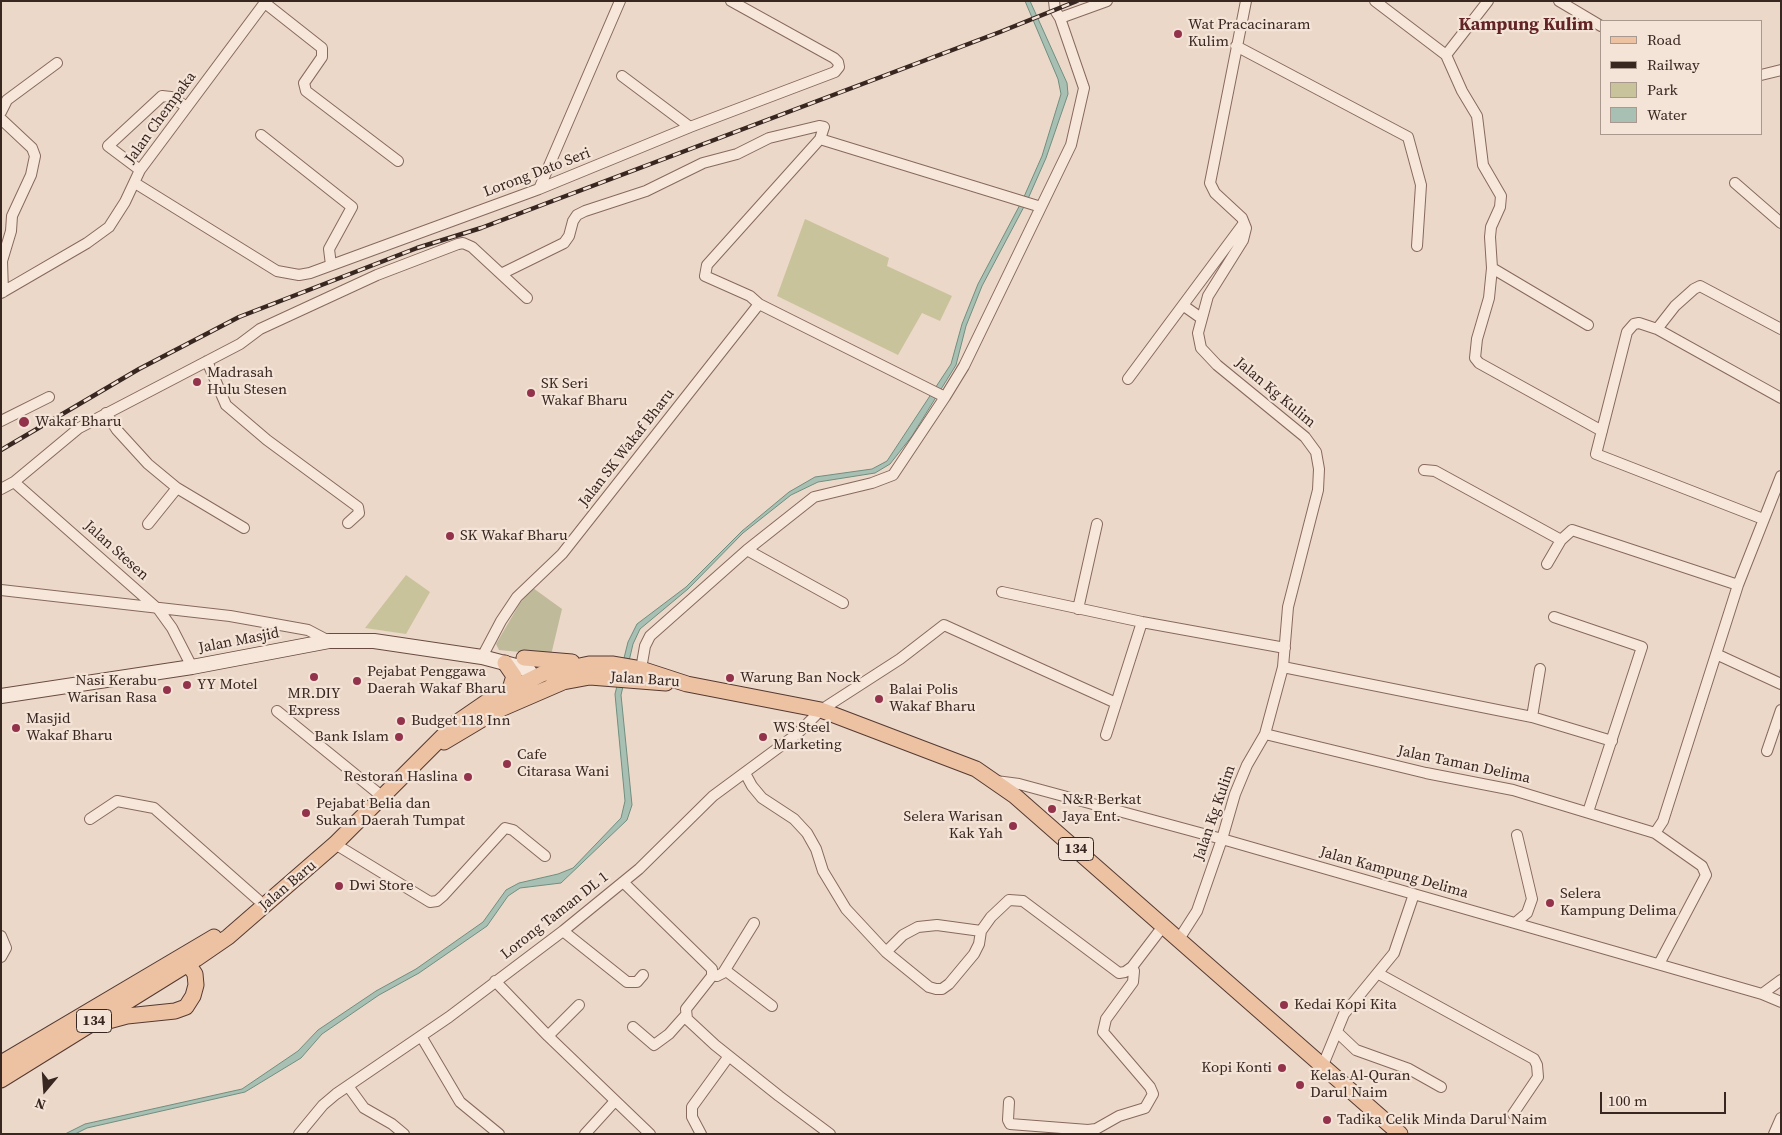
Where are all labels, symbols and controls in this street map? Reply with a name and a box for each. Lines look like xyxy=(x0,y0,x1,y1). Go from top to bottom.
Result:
district label: Kampung Kulim xyxy=(1458,14,1594,36)
place label: Wat Pracacinaram Kulim xyxy=(1188,16,1311,51)
legend xyxy=(1600,20,1762,135)
marker: Wat Pracacinaram Kulim xyxy=(1172,28,1184,40)
text: Road xyxy=(1647,29,1681,50)
text: Railway xyxy=(1647,54,1700,75)
street label: Jalan Chempaka xyxy=(122,69,200,167)
text: Park xyxy=(1647,79,1678,100)
text: Water xyxy=(1647,104,1687,125)
street label: Lorong Dato Seri xyxy=(481,144,593,202)
street label: Jalan Kg Kulim xyxy=(1231,354,1319,432)
place label: Madrasah Hulu Stesen xyxy=(207,364,287,399)
place label: SK Seri Wakaf Bharu xyxy=(541,375,628,410)
marker: Madrasah Hulu Stesen xyxy=(191,376,203,388)
street label: Jalan SK Wakaf Bharu xyxy=(575,385,679,511)
marker: SK Seri Wakaf Bharu xyxy=(525,387,537,399)
place label: Wakaf Bharu xyxy=(35,413,122,431)
marker: Wakaf Bharu xyxy=(17,415,31,429)
street label: Jalan Stesen xyxy=(80,517,152,585)
place label: SK Wakaf Bharu xyxy=(460,527,568,545)
marker: SK Wakaf Bharu xyxy=(444,530,456,542)
street label: Jalan Masjid xyxy=(197,624,281,658)
place label: Pejabat Penggawa Daerah Wakaf Bharu xyxy=(367,663,506,698)
street label: Jalan Baru xyxy=(610,669,680,691)
place label: Warung Ban Nock xyxy=(740,669,860,687)
marker: MR.DIY Express xyxy=(308,671,320,683)
place label: Nasi Kerabu Warisan Rasa xyxy=(67,672,157,707)
marker: Warung Ban Nock xyxy=(724,672,736,684)
marker: Pejabat Penggawa Daerah Wakaf Bharu xyxy=(351,675,363,687)
place label: YY Motel xyxy=(197,676,258,694)
marker: YY Motel xyxy=(181,679,193,691)
place label: Balai Polis Wakaf Bharu xyxy=(889,681,976,716)
marker: Nasi Kerabu Warisan Rasa xyxy=(161,684,173,696)
place label: MR.DIY Express xyxy=(287,685,341,720)
marker: Balai Polis Wakaf Bharu xyxy=(873,693,885,705)
place label: Masjid Wakaf Bharu xyxy=(26,710,113,745)
place label: Budget 118 Inn xyxy=(411,712,510,730)
marker: Budget 118 Inn xyxy=(395,715,407,727)
place label: WS Steel Marketing xyxy=(773,719,842,754)
marker: Masjid Wakaf Bharu xyxy=(10,722,22,734)
place label: Bank Islam xyxy=(314,728,389,746)
marker: Bank Islam xyxy=(393,731,405,743)
marker: WS Steel Marketing xyxy=(757,731,769,743)
street label: Jalan Taman Delima xyxy=(1396,742,1532,788)
place label: Cafe Citarasa Wani xyxy=(517,746,609,781)
marker: Cafe Citarasa Wani xyxy=(501,758,513,770)
street label: Jalan Kg Kulim xyxy=(1190,763,1240,863)
place label: Restoran Haslina xyxy=(344,768,458,786)
marker: Restoran Haslina xyxy=(462,771,474,783)
place label: N&R Berkat Jaya Ent. xyxy=(1062,791,1141,826)
place label: Pejabat Belia dan Sukan Daerah Tumpat xyxy=(316,795,465,830)
marker: N&R Berkat Jaya Ent. xyxy=(1046,803,1058,815)
marker: Pejabat Belia dan Sukan Daerah Tumpat xyxy=(300,807,312,819)
place label: Selera Warisan Kak Yah xyxy=(903,808,1003,843)
marker: Selera Warisan Kak Yah xyxy=(1007,820,1019,832)
road number: 134 xyxy=(1058,838,1094,861)
street label: Jalan Kampung Delima xyxy=(1318,843,1470,903)
street label: Jalan Baru xyxy=(256,857,320,915)
street label: Lorong Taman DL 1 xyxy=(498,868,612,964)
place label: Dwi Store xyxy=(349,877,414,895)
marker: Dwi Store xyxy=(333,880,345,892)
place label: Selera Kampung Delima xyxy=(1560,885,1677,920)
marker: Selera Kampung Delima xyxy=(1544,897,1556,909)
place label: Kedai Kopi Kita xyxy=(1294,996,1397,1014)
marker: Kedai Kopi Kita xyxy=(1278,999,1290,1011)
road number: 134 xyxy=(76,1009,112,1032)
place label: Kopi Konti xyxy=(1201,1059,1272,1077)
marker: Kopi Konti xyxy=(1276,1062,1288,1074)
north arrow xyxy=(20,1065,70,1115)
place label: Kelas Al-Quran Darul Naim xyxy=(1310,1067,1411,1102)
marker: Kelas Al-Quran Darul Naim xyxy=(1294,1079,1306,1091)
scale bar xyxy=(1602,1082,1728,1114)
text: 100 m xyxy=(1608,1090,1648,1111)
text: N xyxy=(32,1093,48,1115)
place label: Tadika Celik Minda Darul Naim xyxy=(1337,1111,1547,1129)
marker: Tadika Celik Minda Darul Naim xyxy=(1321,1114,1333,1126)

